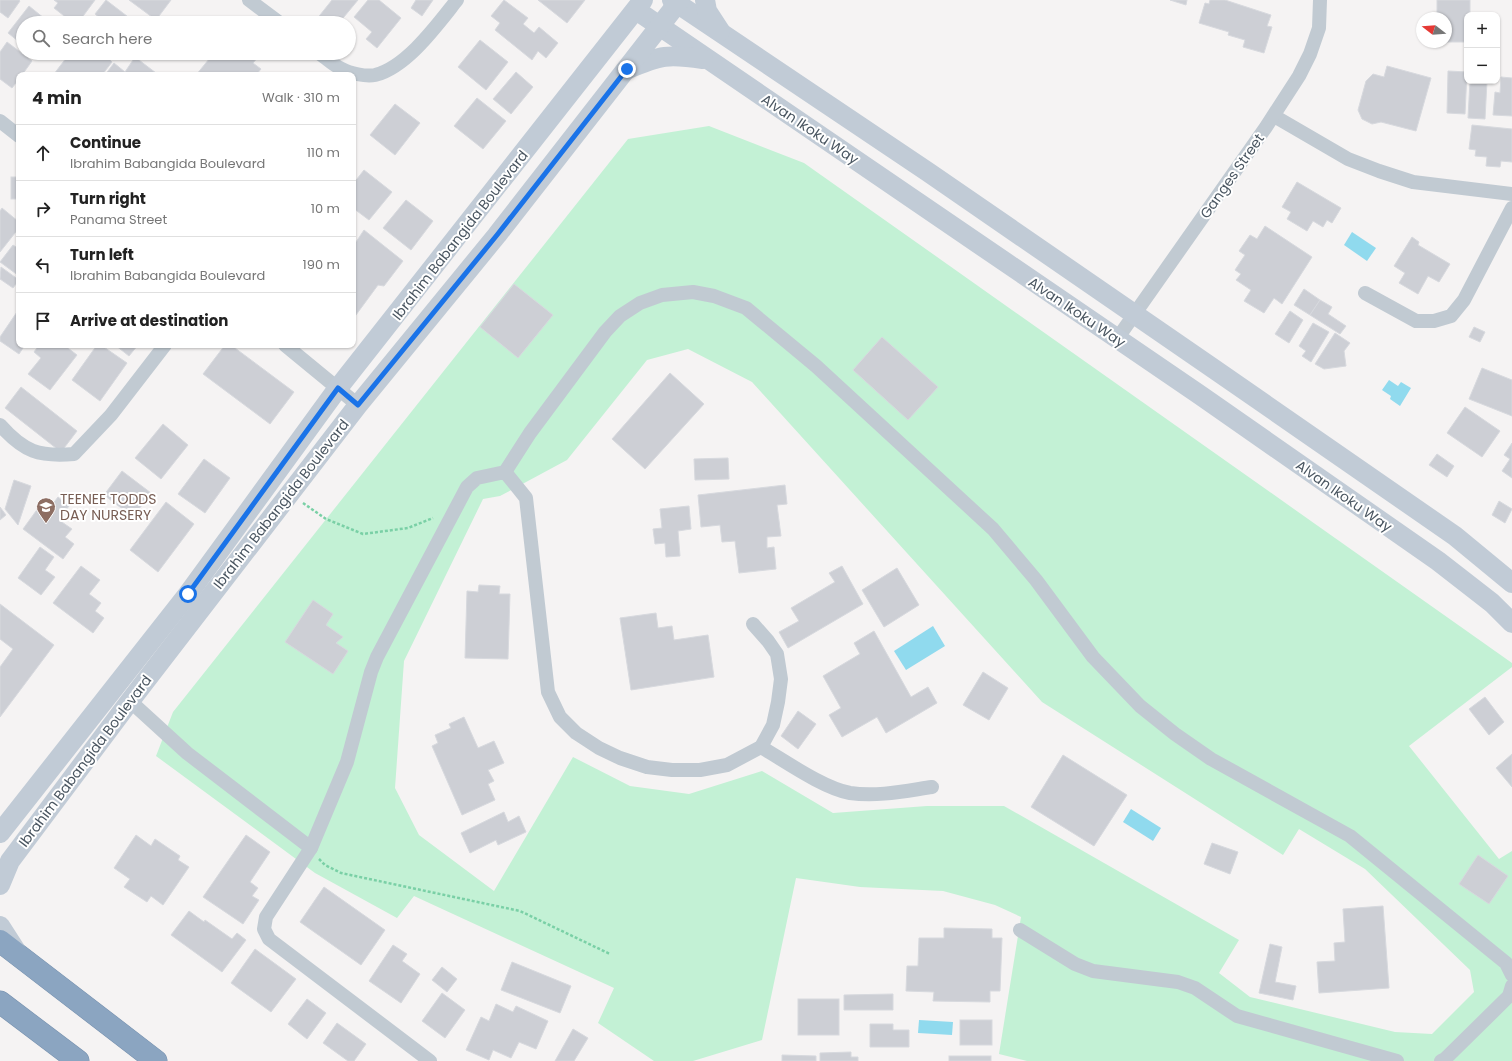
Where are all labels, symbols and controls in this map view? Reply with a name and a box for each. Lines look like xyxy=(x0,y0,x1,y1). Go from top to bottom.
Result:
north arrow xyxy=(1416,12,1452,48)
map controls xyxy=(1464,12,1500,84)
button: + xyxy=(1464,12,1500,48)
search box xyxy=(16,16,356,60)
icon: search xyxy=(30,27,52,49)
text: Search here xyxy=(62,28,152,49)
button: − xyxy=(1464,48,1500,84)
route end xyxy=(618,60,636,78)
text: 4 min xyxy=(32,86,82,110)
text: Walk · 310 m xyxy=(262,88,340,107)
street label: Alvan Ikoku Way xyxy=(757,89,863,169)
street label: Ganges Street xyxy=(1195,130,1269,222)
text: Continue xyxy=(70,132,141,153)
icon: ahead xyxy=(32,142,54,164)
text: 110 m xyxy=(307,143,340,162)
street label: Ibrahim Babangida Boulevard xyxy=(387,146,533,324)
text: Ibrahim Babangida Boulevard xyxy=(70,154,265,173)
text: Turn right xyxy=(70,188,146,209)
icon: right xyxy=(32,198,54,220)
text: 10 m xyxy=(311,199,340,218)
text: Panama Street xyxy=(70,210,167,229)
text: Turn left xyxy=(70,244,134,265)
icon: left xyxy=(32,254,54,276)
text: 190 m xyxy=(303,255,340,274)
text: Ibrahim Babangida Boulevard xyxy=(70,266,265,285)
street label: Alvan Ikoku Way xyxy=(1024,272,1130,352)
icon: arrive xyxy=(32,310,54,332)
text: Arrive at destination xyxy=(70,310,228,331)
street label: Ibrahim Babangida Boulevard xyxy=(208,415,354,593)
street label: Alvan Ikoku Way xyxy=(1292,455,1396,537)
place label: TEENEE TODDS DAY NURSERY xyxy=(60,489,156,525)
school or university icon: TEENEE TODDS DAY NURSERY xyxy=(35,496,57,524)
route start xyxy=(179,585,197,603)
street label: Ibrahim Babangida Boulevard xyxy=(14,671,156,851)

